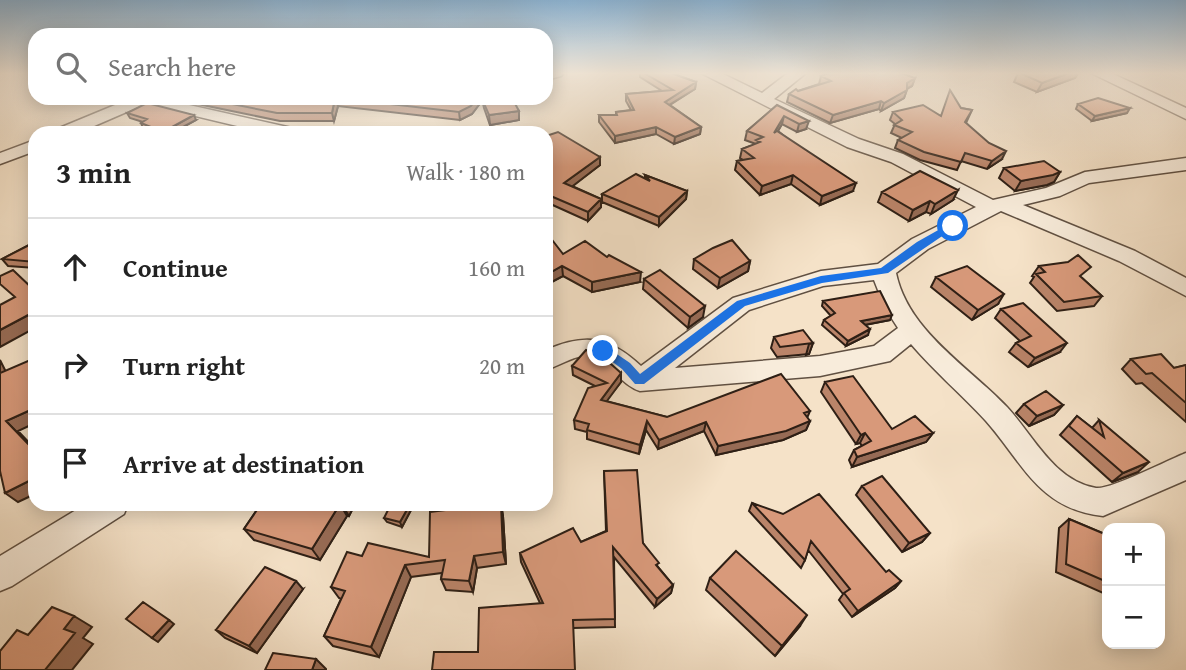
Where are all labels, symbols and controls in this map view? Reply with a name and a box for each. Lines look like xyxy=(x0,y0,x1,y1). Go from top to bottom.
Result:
search box xyxy=(28,28,553,105)
text: Search here xyxy=(108,47,236,86)
icon: search xyxy=(52,48,90,86)
text: 3 min xyxy=(56,150,131,194)
text: Walk · 180 m xyxy=(406,155,525,188)
route start xyxy=(937,210,968,241)
icon: ahead xyxy=(56,248,94,286)
text: Continue xyxy=(123,248,228,287)
text: 160 m xyxy=(468,251,525,284)
route end xyxy=(587,335,618,366)
icon: right xyxy=(56,346,94,384)
text: Turn right xyxy=(123,346,245,385)
text: 20 m xyxy=(479,349,525,382)
icon: arrive xyxy=(56,444,94,482)
text: Arrive at destination xyxy=(123,444,364,483)
map controls xyxy=(1102,523,1165,649)
button: + xyxy=(1102,523,1165,586)
button: − xyxy=(1102,586,1165,649)

